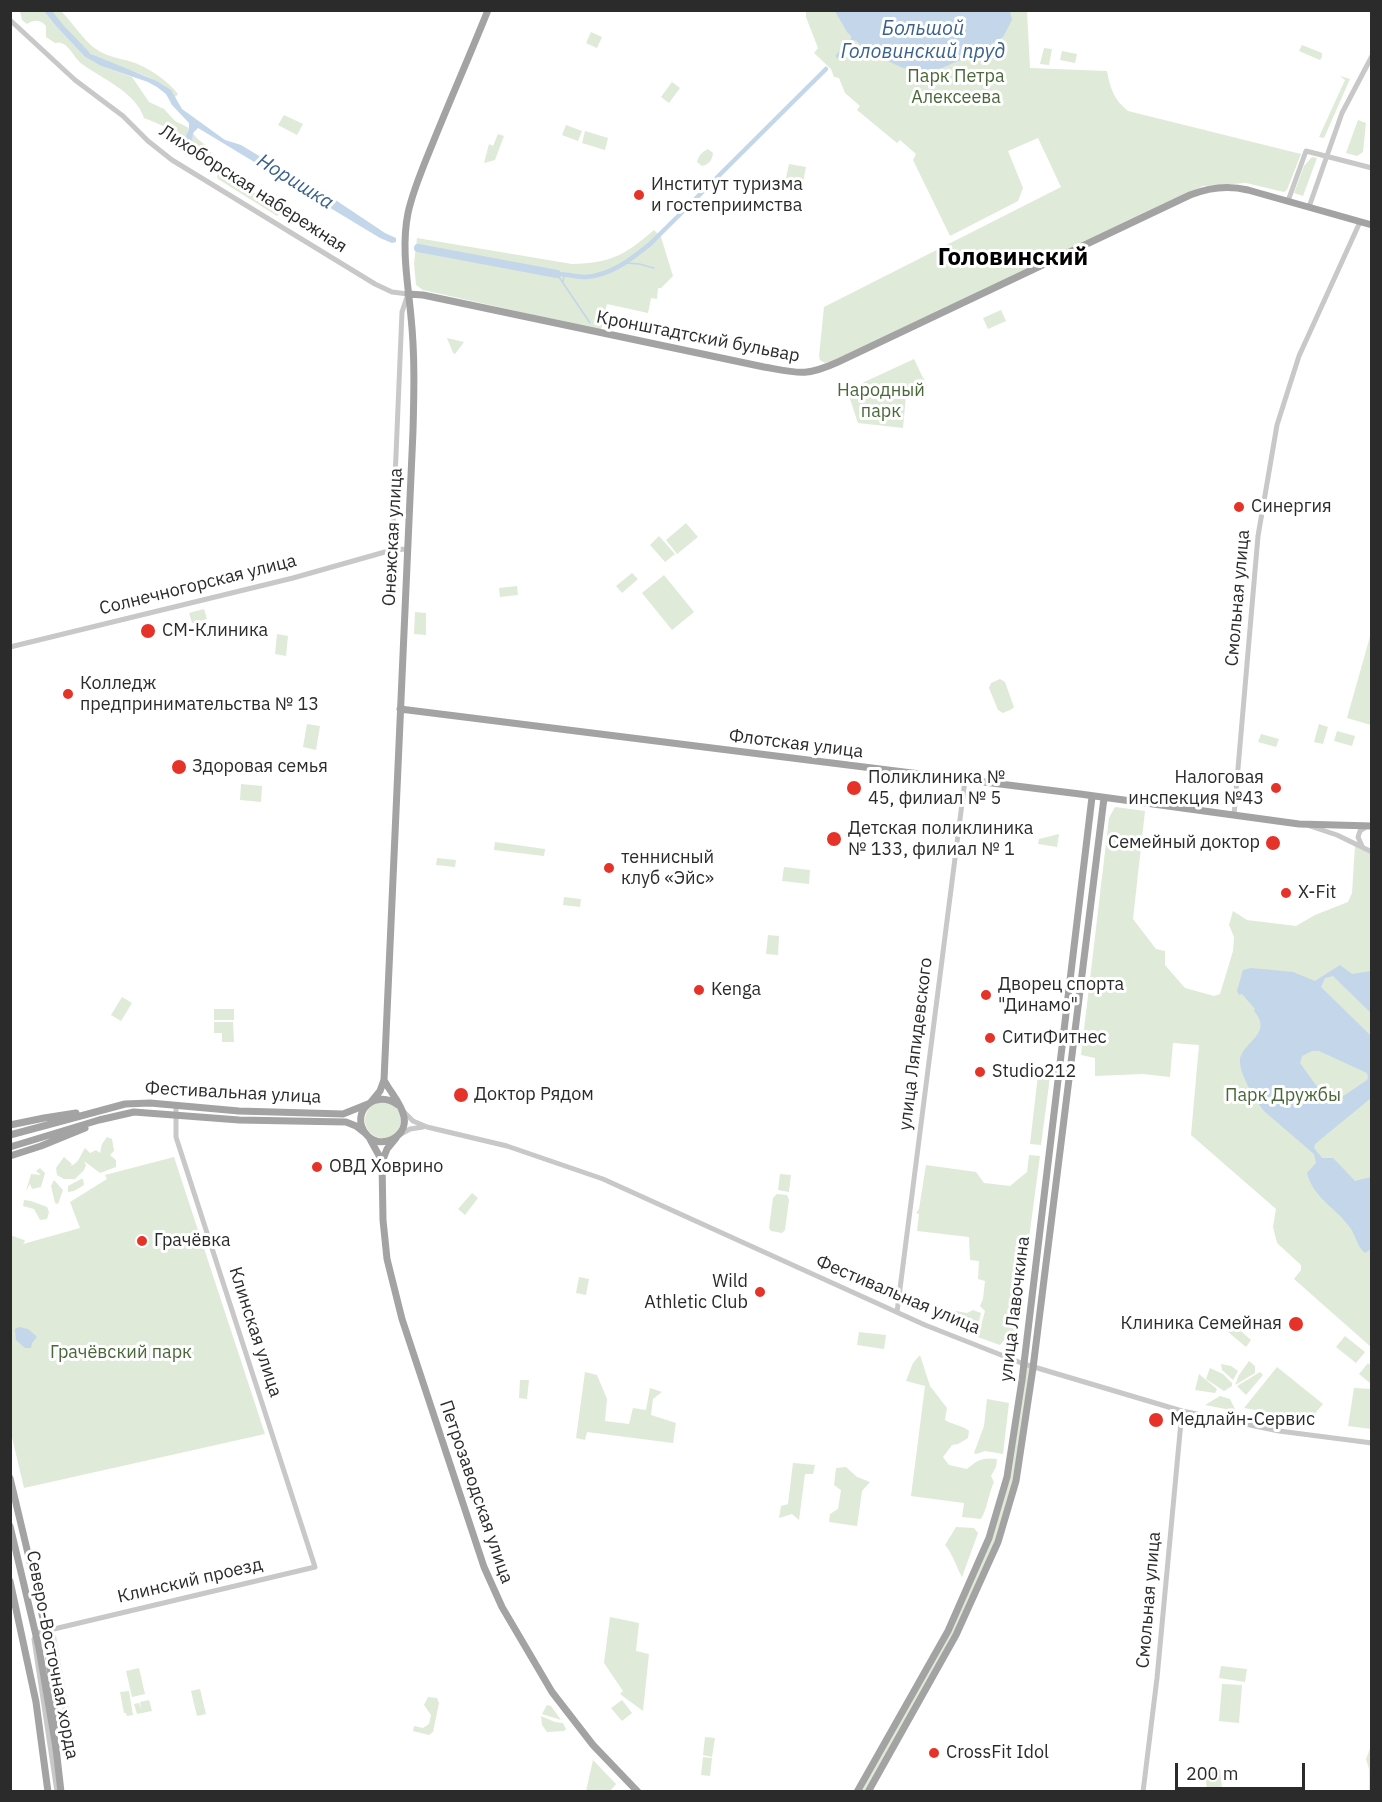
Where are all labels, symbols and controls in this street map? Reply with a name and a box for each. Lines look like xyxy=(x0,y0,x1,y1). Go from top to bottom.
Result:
water label: Большой Головинский пруд xyxy=(841,17,1005,64)
park label: Парк Петра Алексеева xyxy=(907,66,1005,109)
street label: Лихоборская набережная xyxy=(155,120,351,258)
water label: Норишка xyxy=(252,149,338,215)
place label: Институт туризма и гостеприимства xyxy=(651,174,803,216)
marker: Институт туризма и гостеприимства xyxy=(632,188,646,202)
district label: Головинский xyxy=(938,244,1088,272)
street label: Кронштадтский бульвар xyxy=(594,307,802,367)
park label: Народный парк xyxy=(837,380,925,422)
street label: Онежская улица xyxy=(379,467,407,607)
place label: Синергия xyxy=(1251,496,1332,518)
marker: Синергия xyxy=(1232,500,1246,514)
street label: Смольная улица xyxy=(1221,529,1255,667)
street label: Солнечногорская улица xyxy=(97,550,299,620)
place label: СМ-Клиника xyxy=(162,620,268,642)
marker: СМ-Клиника xyxy=(139,622,157,640)
place label: Колледж предпринимательства № 13 xyxy=(80,673,319,716)
marker: Колледж предпринимательства № 13 xyxy=(61,687,75,701)
street label: Флотская улица xyxy=(727,725,865,763)
place label: Здоровая семья xyxy=(192,756,328,778)
marker: Здоровая семья xyxy=(170,758,188,776)
place label: Поликлиника № 45, филиал № 5 xyxy=(868,767,1005,810)
place label: Налоговая инспекция №43 xyxy=(1128,767,1264,810)
marker: Поликлиника № 45, филиал № 5 xyxy=(845,779,863,797)
marker: Налоговая инспекция №43 xyxy=(1269,781,1283,795)
place label: Детская поликлиника № 133, филиал № 1 xyxy=(848,818,1033,860)
marker: Детская поликлиника № 133, филиал № 1 xyxy=(825,830,843,848)
place label: Семейный доктор xyxy=(1108,832,1260,854)
marker: Семейный доктор xyxy=(1264,834,1282,852)
place label: теннисный клуб «Эйс» xyxy=(621,847,714,890)
marker: теннисный клуб «Эйс» xyxy=(602,861,616,875)
place label: X-Fit xyxy=(1298,882,1336,904)
marker: X-Fit xyxy=(1279,886,1293,900)
street label: улица Ляпидевского xyxy=(895,956,937,1132)
place label: Дворец спорта "Динамо" xyxy=(998,974,1124,1016)
place label: Kenga xyxy=(711,979,761,1001)
marker: Kenga xyxy=(692,983,706,997)
marker: Дворец спорта "Динамо" xyxy=(979,988,993,1002)
place label: СитиФитнес xyxy=(1002,1027,1107,1049)
marker: СитиФитнес xyxy=(983,1031,997,1045)
place label: Studio212 xyxy=(992,1061,1076,1083)
marker: Studio212 xyxy=(973,1065,987,1079)
street label: Фестивальная улица xyxy=(144,1078,322,1108)
place label: Доктор Рядом xyxy=(474,1084,594,1106)
park label: Парк Дружбы xyxy=(1225,1085,1341,1107)
marker: Доктор Рядом xyxy=(452,1086,470,1104)
place label: ОВД Ховрино xyxy=(329,1156,443,1178)
marker: ОВД Ховрино xyxy=(310,1160,324,1174)
place label: Грачёвка xyxy=(154,1230,231,1252)
marker: Грачёвка xyxy=(135,1234,149,1248)
street label: улица Лавочкина xyxy=(995,1235,1035,1383)
street label: Фестивальная улица xyxy=(813,1251,983,1339)
street label: Клинская улица xyxy=(224,1264,286,1400)
place label: Wild Athletic Club xyxy=(644,1271,748,1314)
marker: Wild Athletic Club xyxy=(753,1285,767,1299)
place label: Клиника Семейная xyxy=(1121,1313,1282,1335)
marker: Клиника Семейная xyxy=(1287,1315,1305,1333)
park label: Грачёвский парк xyxy=(50,1342,192,1364)
street label: Петрозаводская улица xyxy=(434,1397,518,1587)
place label: Медлайн-Сервис xyxy=(1170,1409,1315,1431)
marker: Медлайн-Сервис xyxy=(1147,1411,1165,1429)
street label: Смольная улица xyxy=(1132,1531,1166,1669)
street label: Северо-Восточная хорда xyxy=(21,1549,83,1761)
street label: Клинский проезд xyxy=(115,1554,265,1608)
place label: CrossFit Idol xyxy=(946,1742,1049,1764)
marker: CrossFit Idol xyxy=(927,1746,941,1760)
scale bar xyxy=(1178,1751,1308,1789)
text: 200 m xyxy=(1186,1762,1238,1785)

